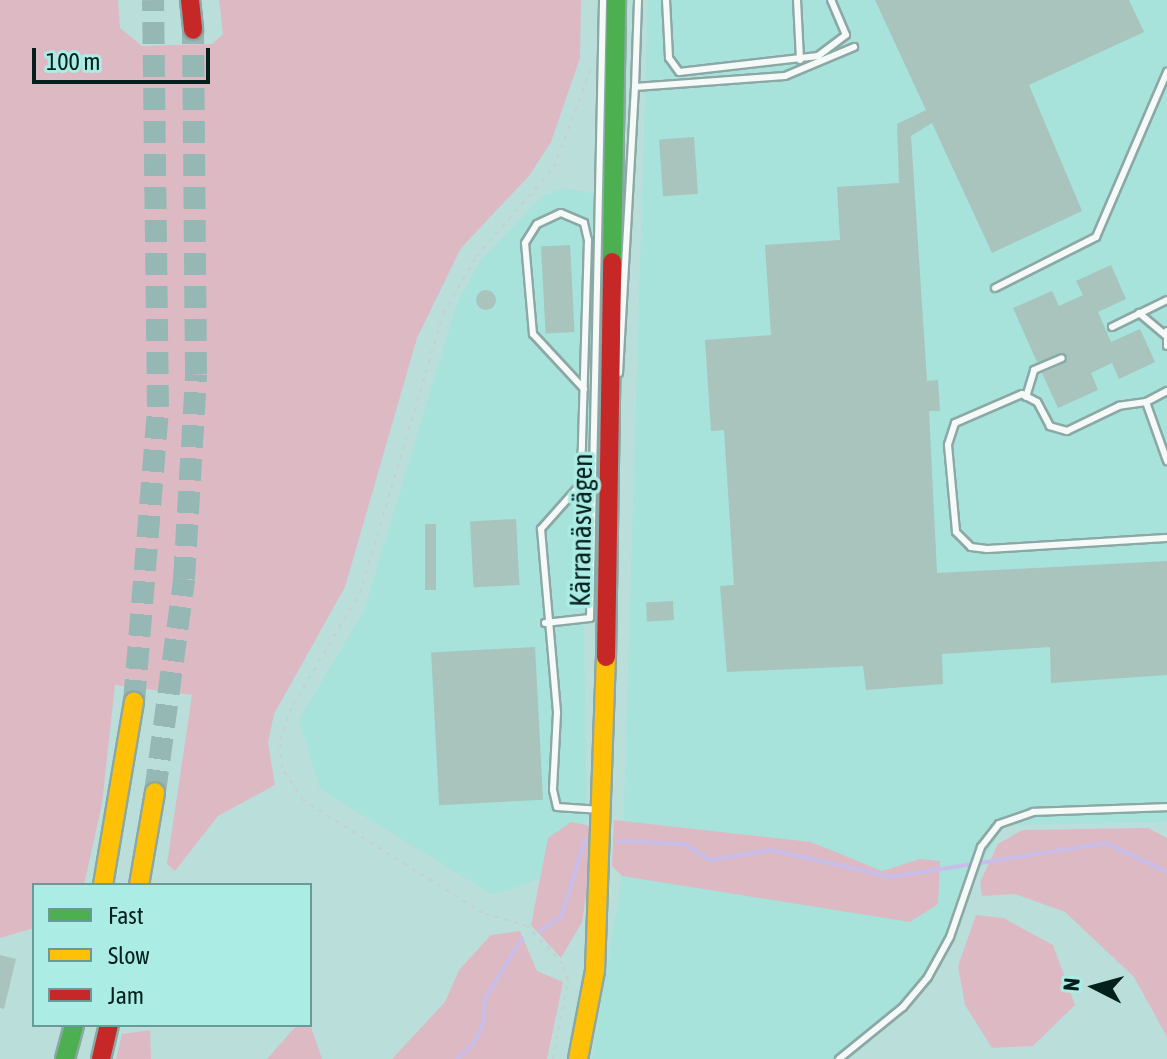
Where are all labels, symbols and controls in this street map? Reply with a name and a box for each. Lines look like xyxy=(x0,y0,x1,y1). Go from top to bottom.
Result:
scale bar xyxy=(36,32,214,82)
text: 100 m xyxy=(46,48,100,75)
street label: Kärranäsvägen xyxy=(563,453,599,607)
legend xyxy=(32,883,312,1027)
text: Fast xyxy=(108,902,144,929)
text: Slow xyxy=(108,942,150,969)
north arrow xyxy=(1055,947,1135,1027)
text: N xyxy=(1058,977,1085,992)
text: Jam xyxy=(108,982,144,1009)

